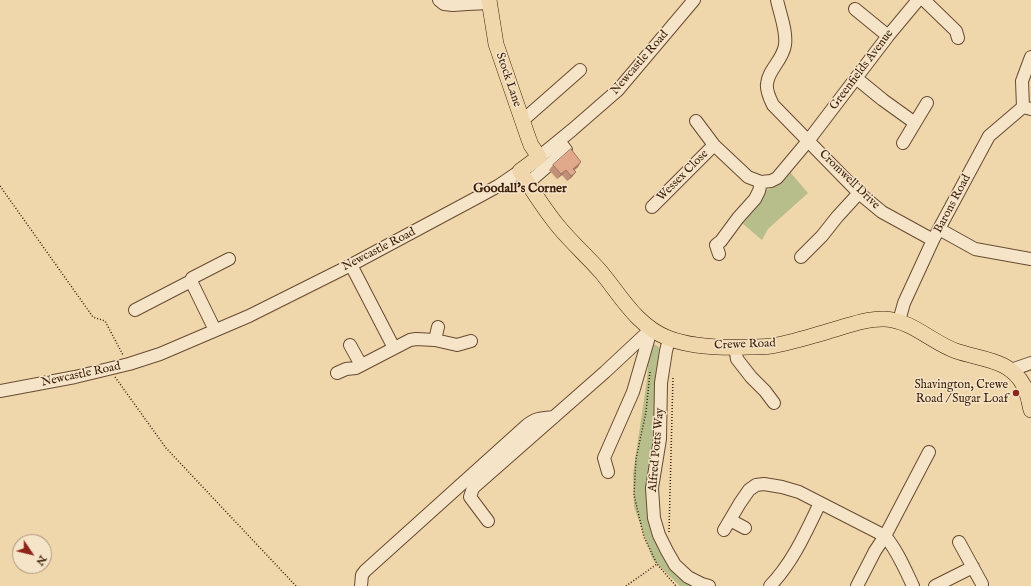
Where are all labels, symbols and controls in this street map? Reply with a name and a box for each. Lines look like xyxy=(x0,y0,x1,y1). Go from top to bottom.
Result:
street label: Greenfields Avenue xyxy=(827,27,897,113)
street label: Newcastle Road xyxy=(608,28,672,98)
street label: Stock Lane xyxy=(492,51,524,109)
street label: Wessex Close xyxy=(654,147,712,205)
street label: Cromwell Drive xyxy=(816,147,882,213)
street label: Barons Road xyxy=(932,172,974,236)
district label: Goodall's Corner xyxy=(473,181,567,197)
street label: Newcastle Road xyxy=(340,225,418,275)
street label: Crewe Road xyxy=(714,337,776,353)
street label: Newcastle Road xyxy=(40,360,122,390)
place label: Shavington, Crewe Road / Sugar Loaf xyxy=(914,379,1008,407)
marker: Shavington, Crewe Road / Sugar Loaf xyxy=(1011,388,1021,398)
street label: Alfred Potts Way xyxy=(646,407,668,493)
north arrow xyxy=(12,534,52,574)
text: N xyxy=(33,552,49,568)

